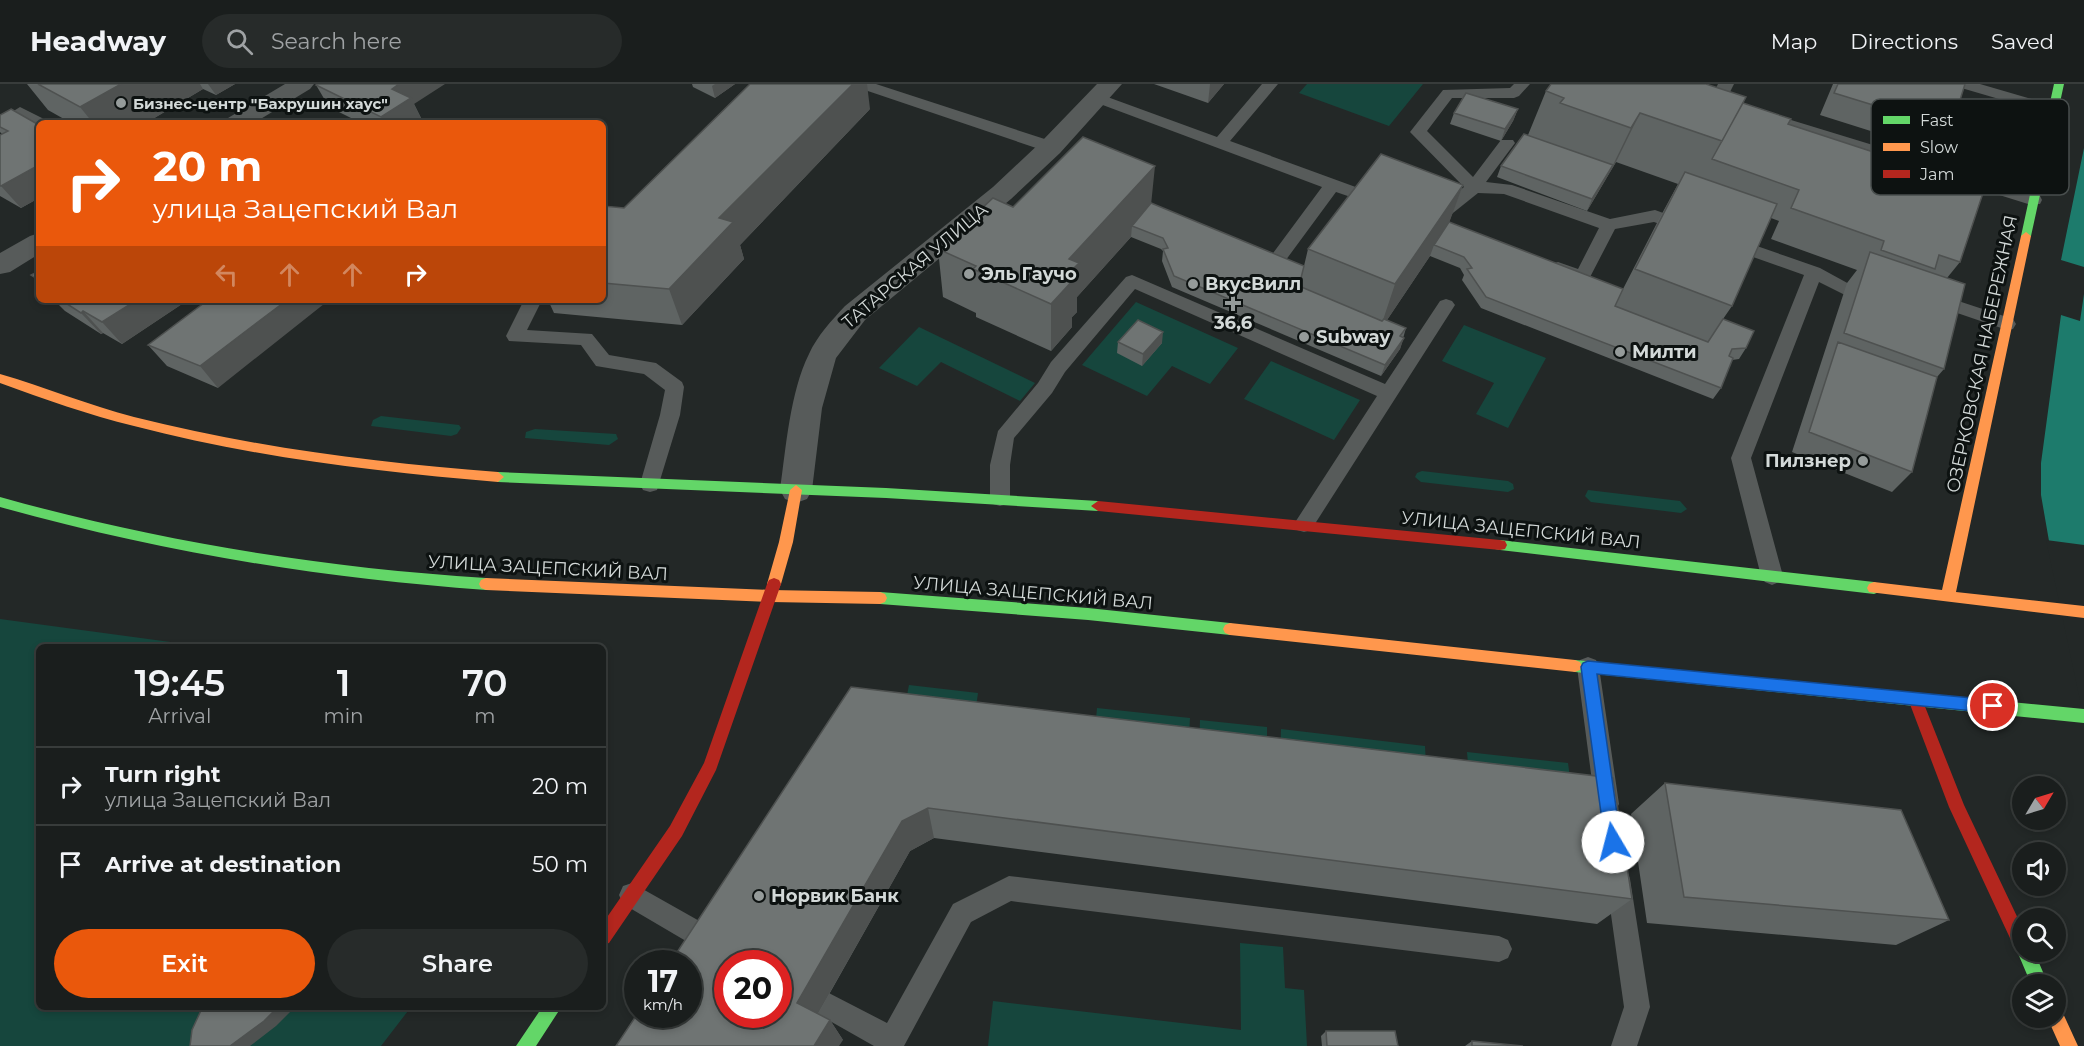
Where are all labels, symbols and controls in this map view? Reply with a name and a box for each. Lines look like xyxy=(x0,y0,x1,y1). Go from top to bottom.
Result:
search box xyxy=(202,14,622,68)
text: Headway xyxy=(30,24,166,58)
icon: search xyxy=(223,25,256,58)
text: Search here xyxy=(271,28,402,55)
text: Map xyxy=(1771,29,1817,54)
text: Directions xyxy=(1850,29,1958,54)
text: Saved xyxy=(1991,29,2054,54)
place label: Бизнес-центр "Бахрушин хаус" xyxy=(133,94,388,113)
marker: Бизнес-центр "Бахрушин хаус" xyxy=(114,96,128,110)
legend xyxy=(1871,99,2069,195)
text: Fast xyxy=(1920,111,1954,130)
text: Slow xyxy=(1920,138,1958,157)
text: 20 m xyxy=(153,140,262,192)
icon: right xyxy=(54,144,132,222)
text: Jam xyxy=(1919,165,1954,184)
text: улица Зацепский Вал xyxy=(153,192,458,225)
street label: ТАТАРСКАЯ УЛИЦА xyxy=(838,198,993,333)
street label: ОЗЕРКОВСКАЯ НАБЕРЕЖНАЯ xyxy=(1942,213,2022,495)
icon: left xyxy=(210,258,243,291)
icon: ahead xyxy=(273,258,306,291)
icon: ahead xyxy=(336,258,369,291)
icon: right xyxy=(399,258,432,291)
place label: Эль Гаучо xyxy=(981,263,1077,285)
marker: Эль Гаучо xyxy=(962,267,976,281)
place label: ВкусВилл xyxy=(1205,273,1301,295)
marker: ВкусВилл xyxy=(1186,277,1200,291)
marker: 36,6 xyxy=(1226,296,1240,310)
place label: 36,6 xyxy=(1213,312,1253,334)
place label: Subway xyxy=(1316,326,1390,348)
marker: Subway xyxy=(1297,330,1311,344)
place label: Милти xyxy=(1632,341,1697,363)
marker: Милти xyxy=(1613,345,1627,359)
place label: Пилзнер xyxy=(1765,450,1851,472)
marker: Пилзнер xyxy=(1856,454,1870,468)
street label: УЛИЦА ЗАЦЕПСКИЙ ВАЛ xyxy=(1400,506,1642,554)
street label: УЛИЦА ЗАЦЕПСКИЙ ВАЛ xyxy=(427,551,669,585)
street label: УЛИЦА ЗАЦЕПСКИЙ ВАЛ xyxy=(912,572,1154,614)
text: 19:45 xyxy=(134,661,225,705)
text: 1 xyxy=(337,661,350,705)
text: 70 xyxy=(462,661,507,705)
pin xyxy=(1967,680,2018,731)
icon: arrive xyxy=(1976,689,2009,722)
text: Arrival xyxy=(148,704,211,728)
text: min xyxy=(323,704,364,728)
text: m xyxy=(474,704,495,728)
text: Turn right xyxy=(105,761,220,788)
icon: right xyxy=(54,770,87,803)
text: 20 m xyxy=(532,773,588,800)
north arrow xyxy=(2012,776,2066,830)
map controls xyxy=(2012,776,2066,1028)
text: улица Зацепский Вал xyxy=(105,788,331,812)
position arrow xyxy=(1581,810,1645,874)
button: sound xyxy=(2012,842,2066,896)
icon: arrive xyxy=(54,848,87,881)
text: Arrive at destination xyxy=(105,851,341,878)
text: 50 m xyxy=(532,851,588,878)
place label: Норвик Банк xyxy=(771,885,899,907)
marker: Норвик Банк xyxy=(752,889,766,903)
button: search xyxy=(2012,908,2066,962)
button: Exit xyxy=(54,929,315,998)
button: Share xyxy=(327,929,588,998)
speed limit sign: 20 xyxy=(714,950,792,1028)
text: 17 xyxy=(648,963,678,1000)
button: layers xyxy=(2012,974,2066,1028)
text: km/h xyxy=(643,995,683,1014)

